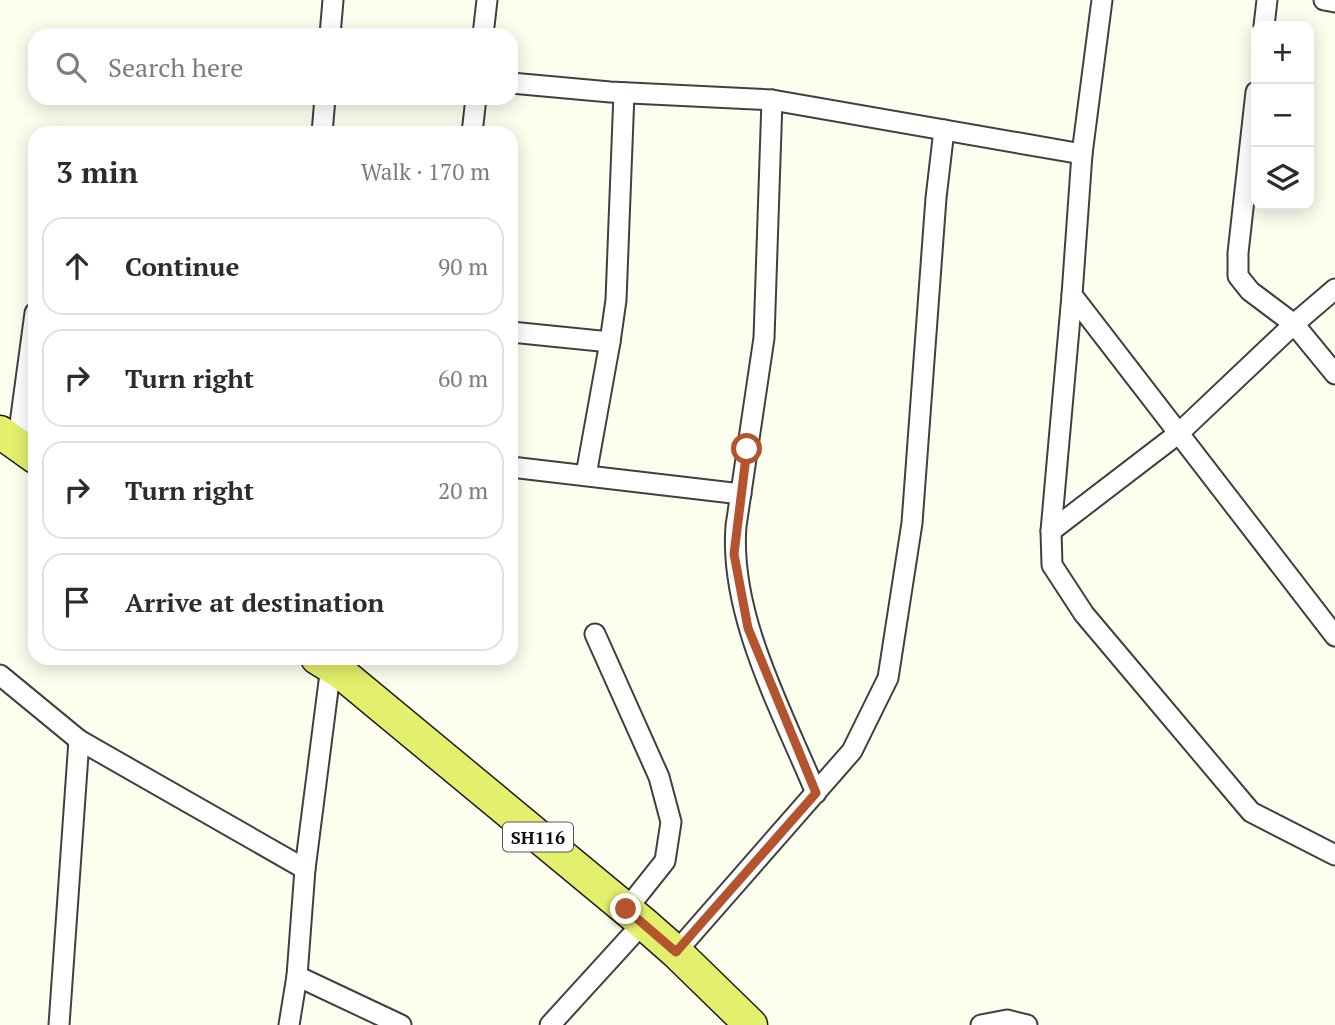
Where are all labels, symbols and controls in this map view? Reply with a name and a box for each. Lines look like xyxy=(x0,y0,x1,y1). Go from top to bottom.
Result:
map controls xyxy=(1251,21,1314,210)
button: + xyxy=(1251,21,1314,84)
search box xyxy=(28,28,518,105)
icon: search xyxy=(52,48,90,86)
text: Search here xyxy=(108,50,243,84)
button: − xyxy=(1251,84,1314,147)
button: layers xyxy=(1251,147,1314,210)
text: 3 min xyxy=(56,152,138,192)
text: Walk · 170 m xyxy=(361,156,490,187)
icon: ahead xyxy=(58,247,96,285)
text: Continue xyxy=(125,249,239,283)
text: 90 m xyxy=(438,251,488,282)
icon: right xyxy=(58,359,96,397)
text: Turn right xyxy=(125,361,254,395)
text: 60 m xyxy=(438,363,488,394)
route start xyxy=(731,433,762,464)
icon: right xyxy=(58,471,96,509)
text: Turn right xyxy=(125,473,254,507)
text: 20 m xyxy=(438,475,488,506)
icon: arrive xyxy=(58,583,96,621)
text: Arrive at destination xyxy=(125,585,384,619)
road number: SH116 xyxy=(503,822,573,852)
route end xyxy=(610,893,641,924)

